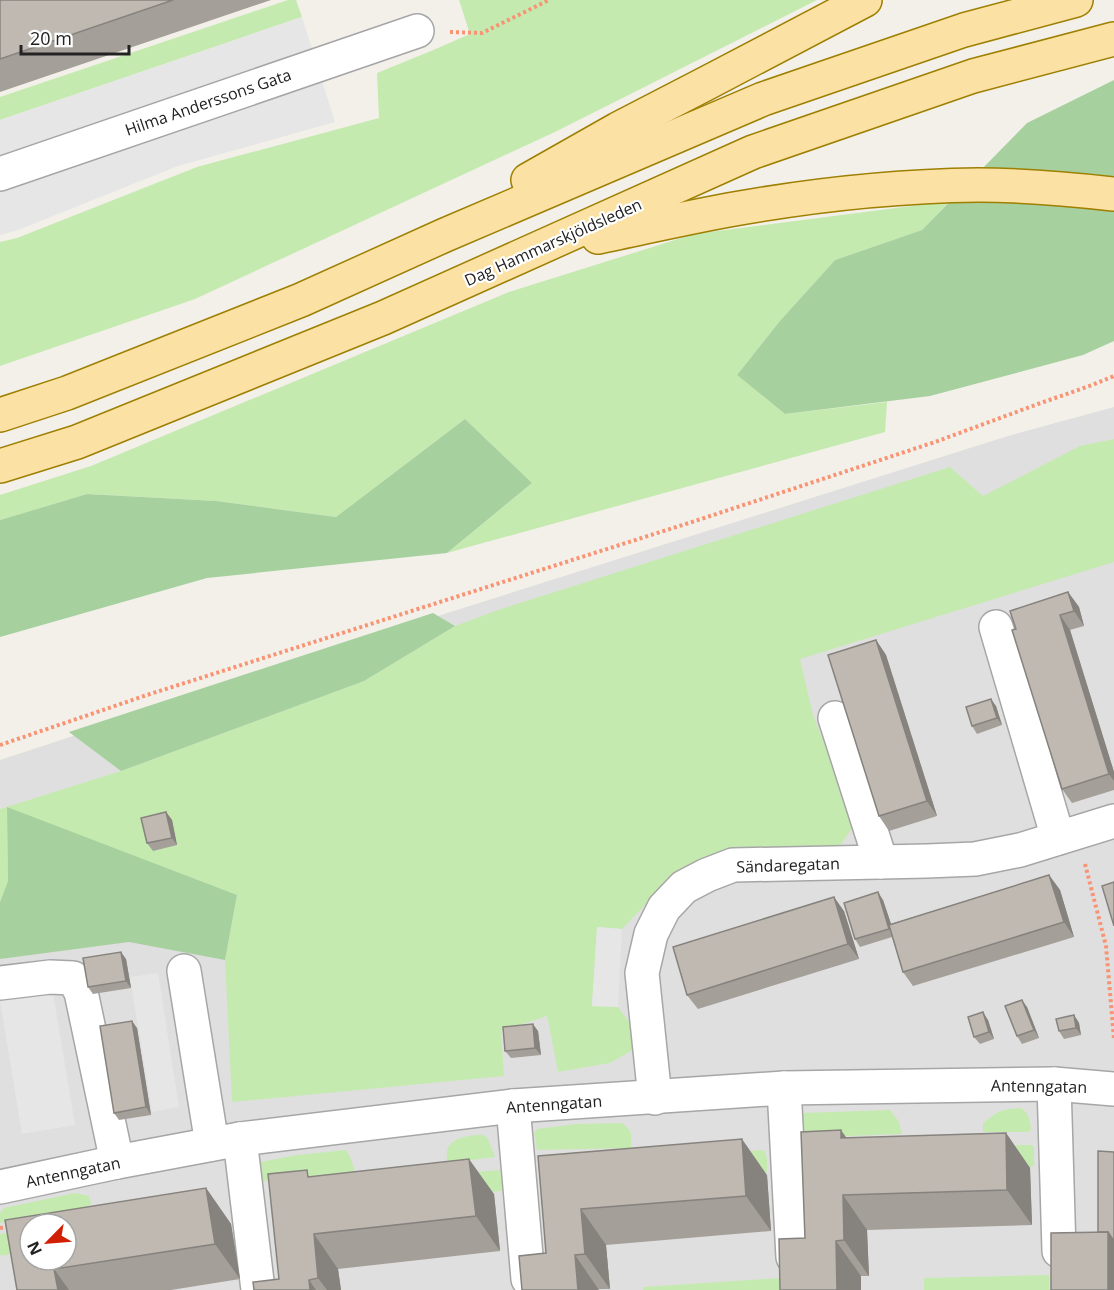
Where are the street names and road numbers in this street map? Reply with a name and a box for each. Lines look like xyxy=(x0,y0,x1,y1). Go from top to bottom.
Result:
street label: Hilma Anderssons Gata xyxy=(122,63,294,141)
street label: Dag Hammarskjöldsleden xyxy=(461,193,645,291)
street label: Sändaregatan xyxy=(736,852,840,878)
street label: Antenngatan xyxy=(991,1074,1087,1098)
street label: Antenngatan xyxy=(505,1090,603,1118)
street label: Antenngatan xyxy=(24,1151,122,1193)

